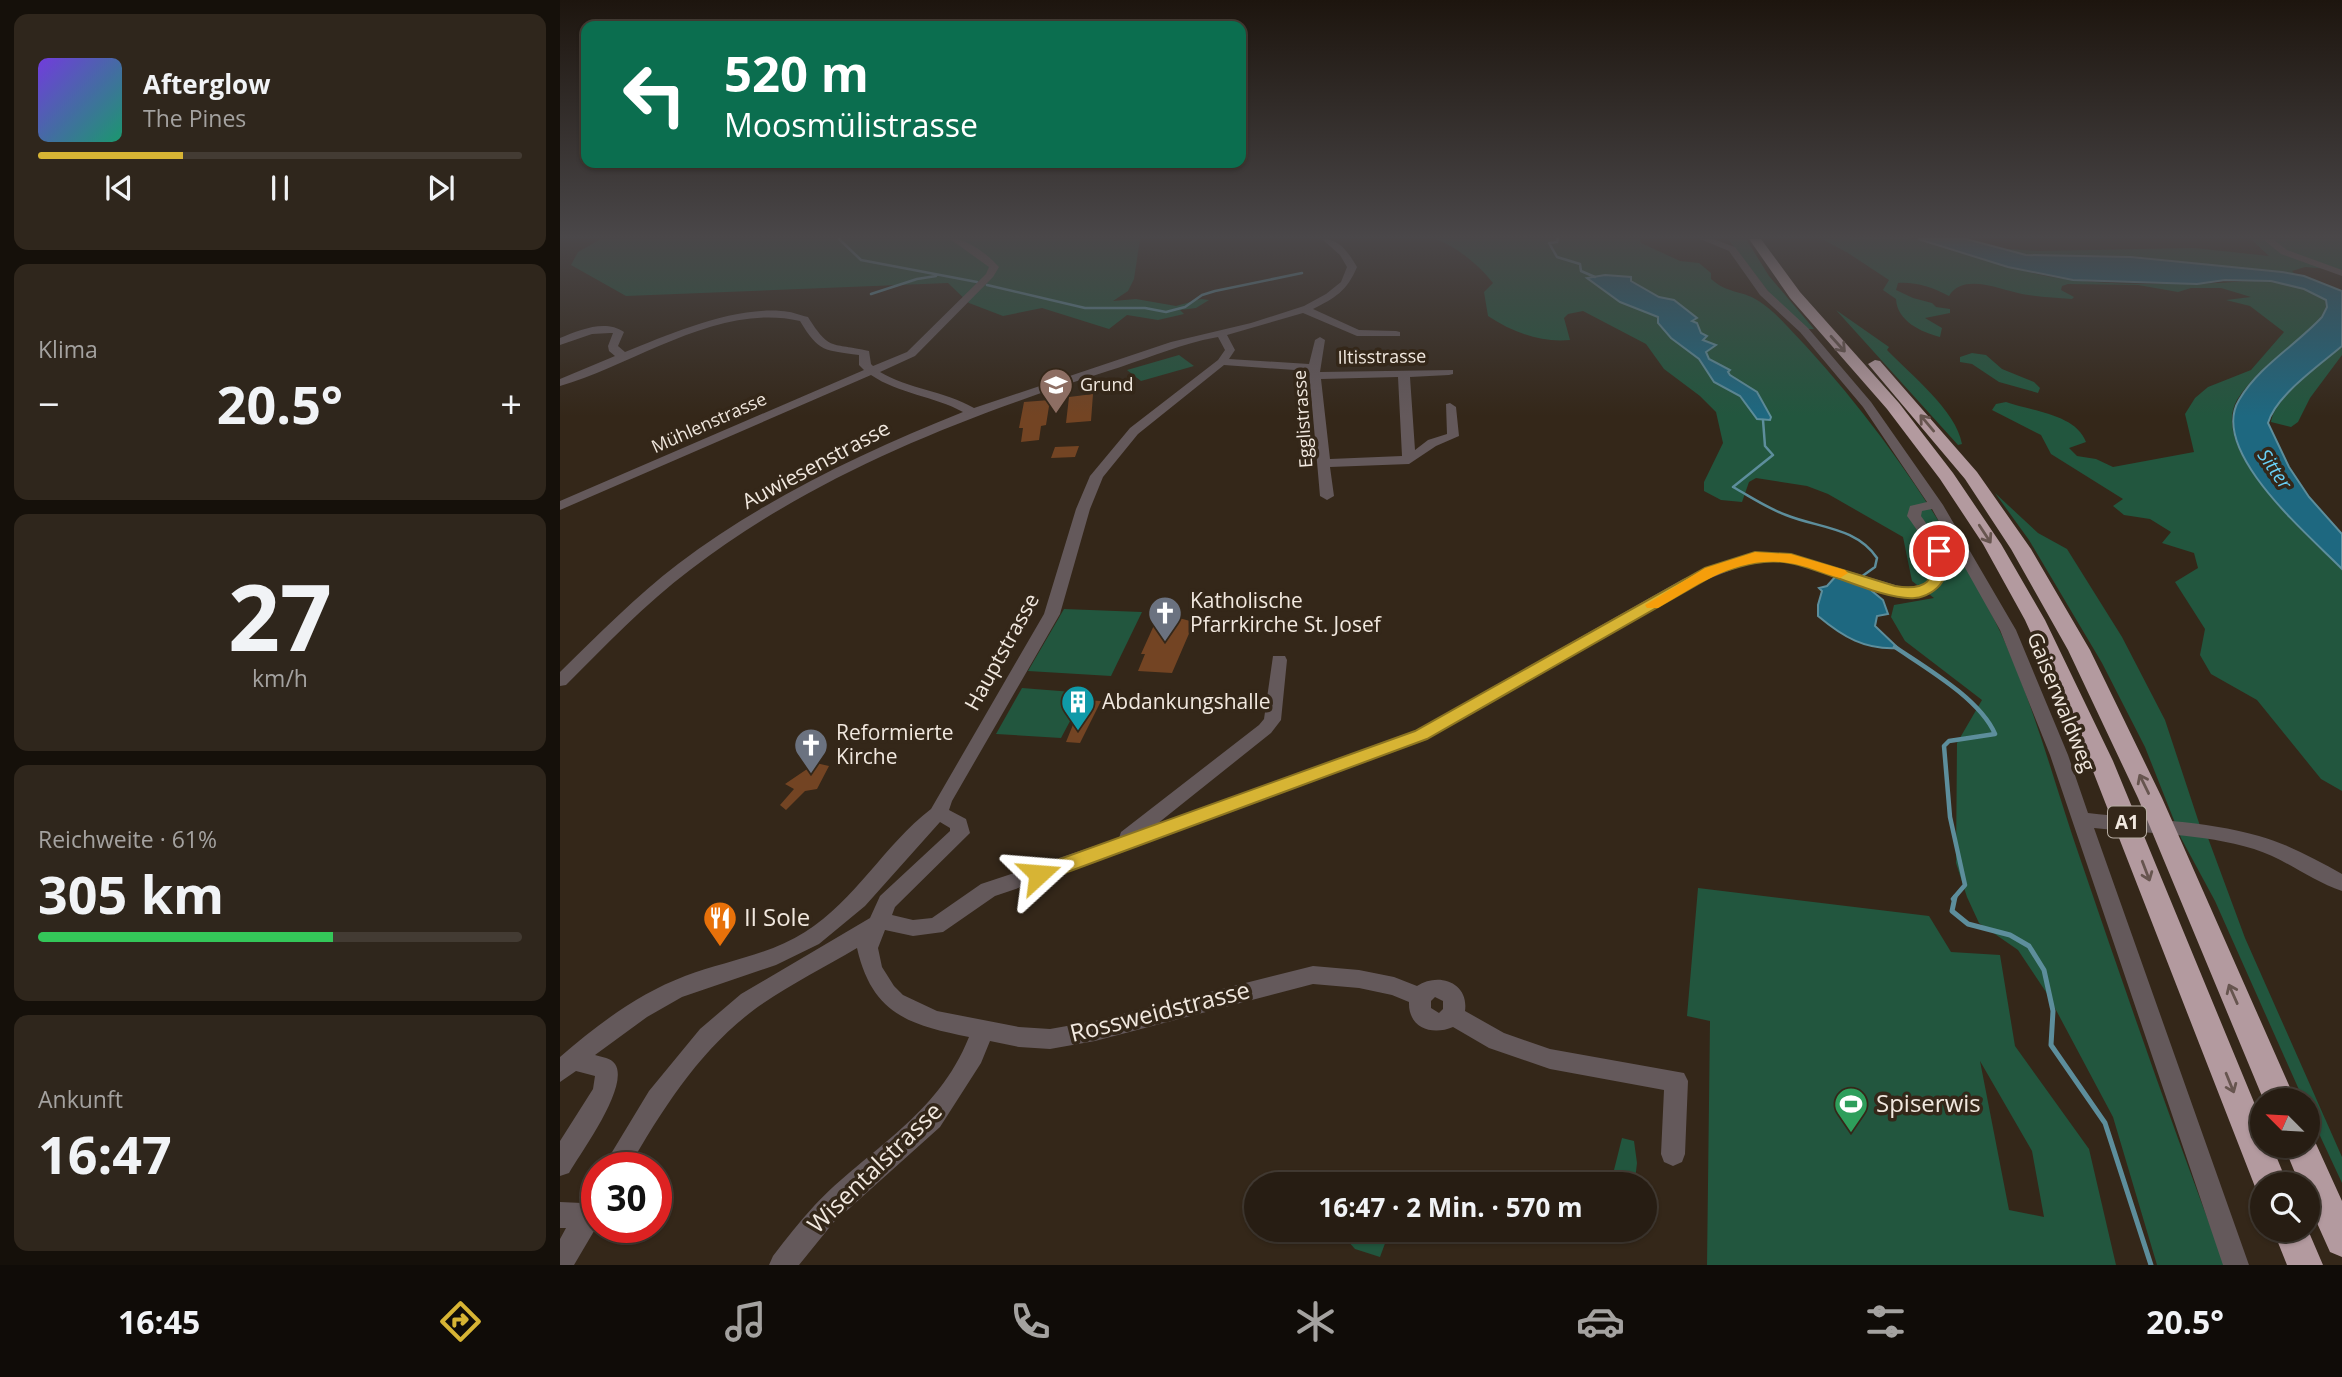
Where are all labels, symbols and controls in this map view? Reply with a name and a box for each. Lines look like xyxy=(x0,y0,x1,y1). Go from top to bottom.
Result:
text: 520 m xyxy=(724,40,869,106)
icon: left xyxy=(609,49,700,140)
text: Afterglow xyxy=(143,66,270,102)
text: The Pines xyxy=(143,102,246,134)
text: Moosmülistrasse xyxy=(724,103,978,146)
icon: previous xyxy=(100,169,138,207)
icon: pause xyxy=(261,169,299,207)
icon: next xyxy=(422,169,460,207)
text: Klima xyxy=(38,333,98,365)
one-way arrow xyxy=(1830,335,1846,353)
street label: Iltisstrasse xyxy=(1337,343,1427,369)
school or university icon: Grund xyxy=(1037,366,1075,415)
text: 20.5° xyxy=(217,368,343,439)
street label: Egglistrasse xyxy=(1287,369,1317,469)
place label: Grund xyxy=(1080,372,1134,396)
text: − xyxy=(38,377,60,429)
text: + xyxy=(500,377,522,429)
street label: Mühlenstrasse xyxy=(647,386,770,458)
street label: Auwiesenstrasse xyxy=(737,413,894,515)
one-way arrow xyxy=(1920,415,1935,433)
water label: Sitter xyxy=(2252,444,2299,496)
pin xyxy=(1909,521,1969,581)
one-way arrow xyxy=(1978,523,1992,543)
icon: arrive xyxy=(1920,532,1958,570)
text: 27 xyxy=(228,554,332,678)
place label: Katholische Pfarrkirche St. Josef xyxy=(1190,586,1383,638)
street label: Hauptstrasse xyxy=(957,588,1045,715)
church icon: Katholische Pfarrkirche St. Josef xyxy=(1146,594,1184,643)
street label: Gaiserwaldweg xyxy=(2021,628,2103,776)
text: km/h xyxy=(252,662,308,694)
building icon: Abdankungshalle xyxy=(1059,683,1097,732)
place label: Abdankungshalle xyxy=(1102,687,1271,715)
place label: Reformierte Kirche xyxy=(836,718,953,770)
church icon: Reformierte Kirche xyxy=(792,726,830,775)
one-way arrow xyxy=(2137,774,2150,795)
road number: A1 xyxy=(2108,806,2146,838)
text: Reichweite · 61% xyxy=(38,823,217,855)
position arrow xyxy=(1002,837,1076,911)
text: 305 km xyxy=(38,858,224,929)
one-way arrow xyxy=(2141,860,2154,881)
restaurant icon: Il Sole xyxy=(701,899,739,948)
place label: Il Sole xyxy=(744,900,810,933)
street label: Rossweidstrasse xyxy=(1066,972,1253,1049)
one-way arrow xyxy=(2226,983,2239,1005)
one-way arrow xyxy=(2225,1071,2238,1093)
text: Ankunft xyxy=(38,1083,123,1115)
sports icon: Spiserwis xyxy=(1832,1085,1870,1134)
place label: Spiserwis xyxy=(1876,1086,1981,1119)
north arrow xyxy=(2250,1088,2320,1158)
map controls xyxy=(2250,1088,2320,1242)
street label: Wisentalstrasse xyxy=(799,1094,948,1240)
text: 16:47 xyxy=(38,1118,172,1189)
speed limit sign: 30 xyxy=(581,1152,672,1243)
button: search xyxy=(2250,1172,2320,1242)
text: 16:47 · 2 Min. · 570 m xyxy=(1318,1189,1583,1225)
icon: directions xyxy=(436,1297,485,1346)
icon: music xyxy=(721,1297,770,1346)
icon: phone xyxy=(1006,1297,1055,1346)
icon: climate xyxy=(1291,1297,1340,1346)
icon: car xyxy=(1576,1297,1625,1346)
icon: filters xyxy=(1861,1297,1910,1346)
text: 16:45 xyxy=(118,1300,200,1343)
text: 20.5° xyxy=(2146,1300,2224,1343)

